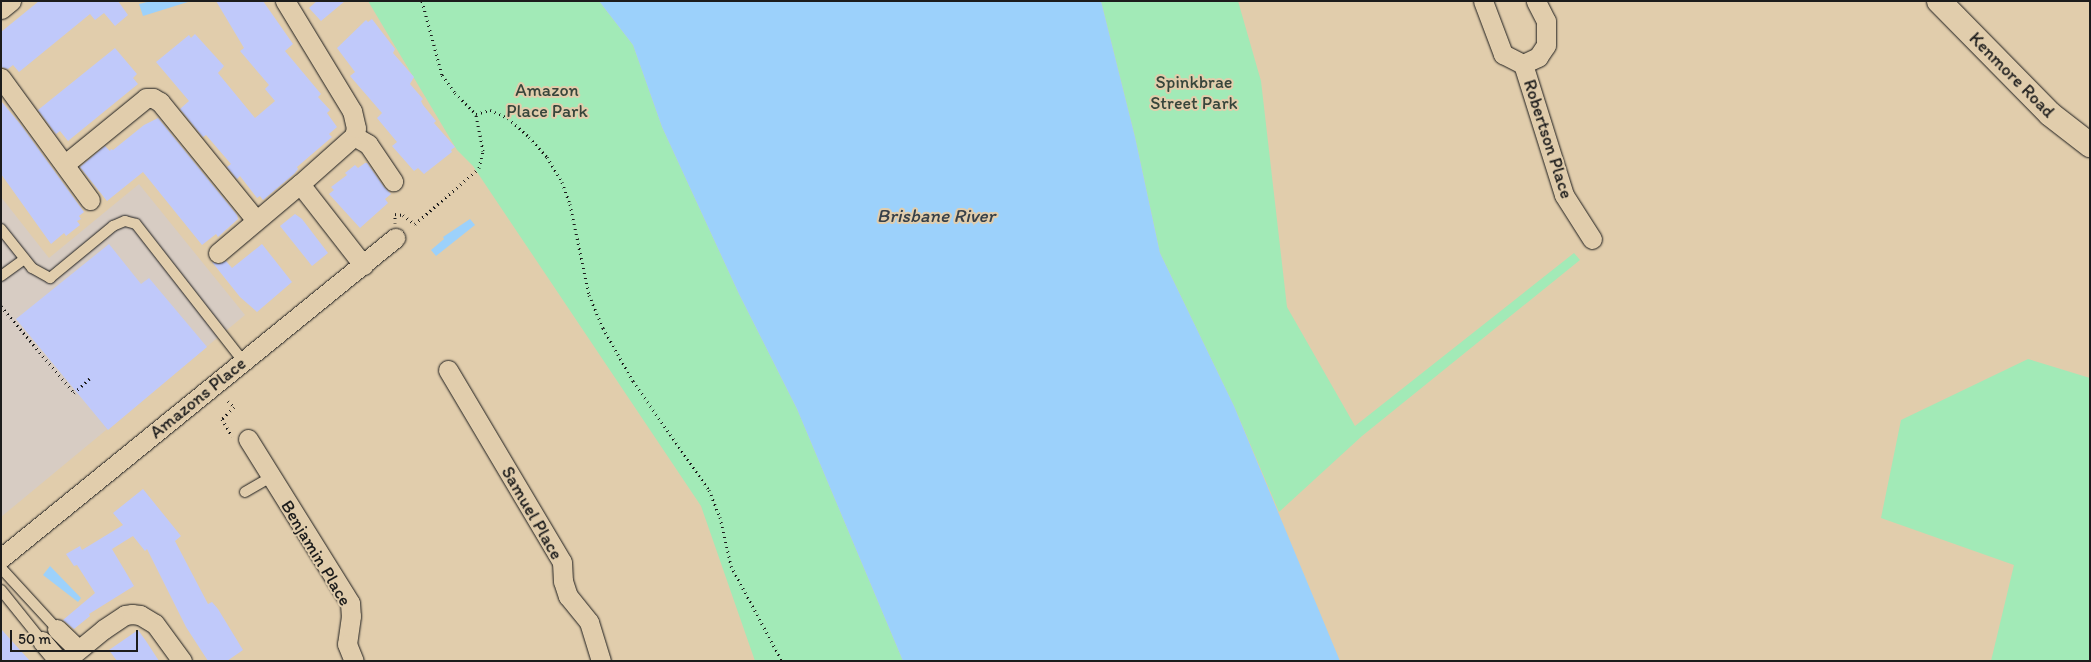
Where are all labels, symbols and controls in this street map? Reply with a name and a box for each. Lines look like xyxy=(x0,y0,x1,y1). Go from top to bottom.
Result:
street label: Kenmore Road xyxy=(1965,28,2059,122)
park label: Spinkbrae Street Park xyxy=(1150,72,1238,115)
street label: Robertson Place xyxy=(1519,77,1577,201)
park label: Amazon Place Park xyxy=(507,80,587,122)
water label: Brisbane River xyxy=(877,205,995,227)
street label: Amazons Place xyxy=(146,353,250,443)
street label: Samuel Place xyxy=(497,463,567,563)
street label: Benjamin Place xyxy=(276,496,356,610)
scale bar xyxy=(12,620,140,652)
text: 50 m xyxy=(18,630,51,648)

